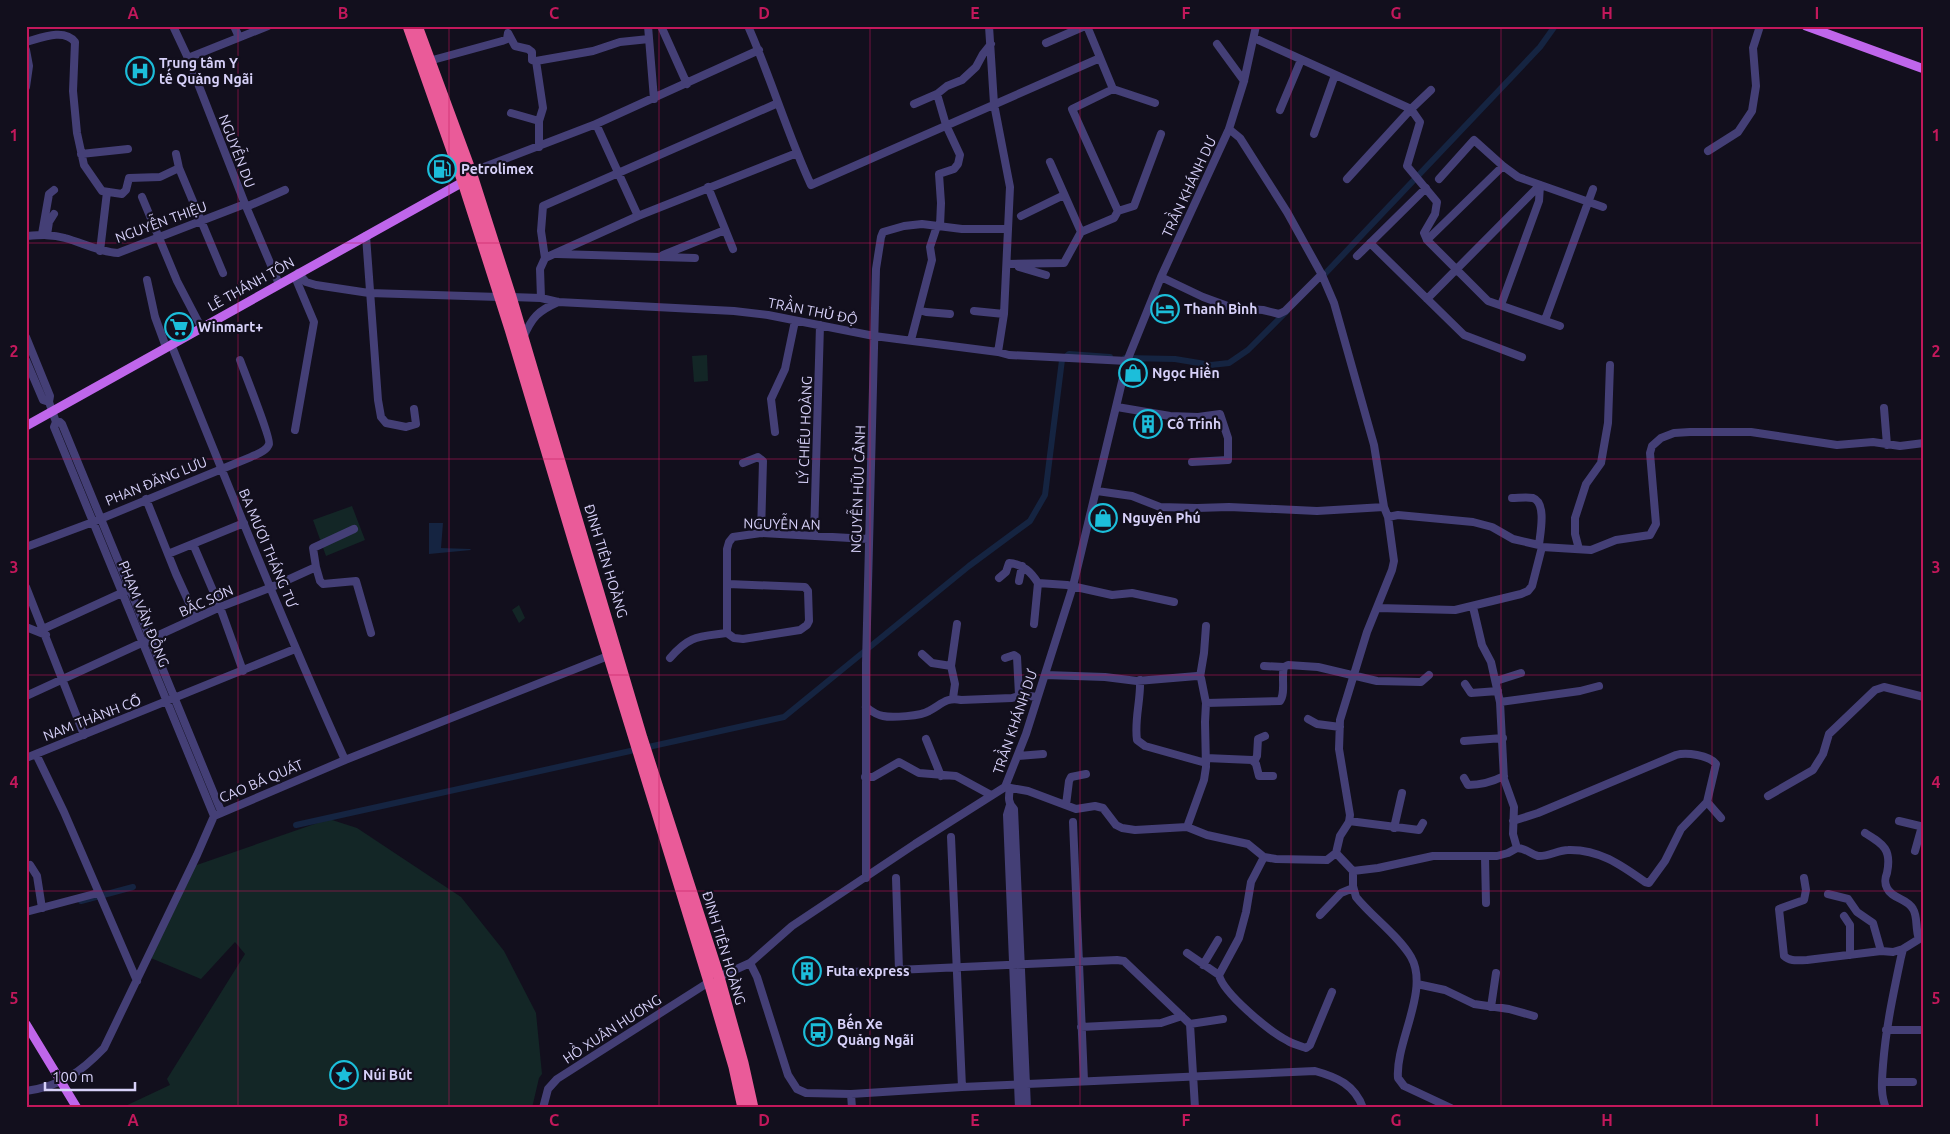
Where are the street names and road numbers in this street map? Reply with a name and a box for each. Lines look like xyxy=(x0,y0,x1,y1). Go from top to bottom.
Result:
street label: NGUYỄN DU xyxy=(216,110,263,190)
street label: TRẦN KHÁNH DƯ xyxy=(1154,131,1220,240)
street label: NGUYỄN THIỆU xyxy=(111,194,209,246)
street label: LÊ THÁNH TÔN xyxy=(205,253,297,314)
street label: TRẦN THỦ ĐỘ xyxy=(767,290,860,328)
street label: LÝ CHIÊU HOÀNG xyxy=(794,376,815,484)
street label: NGUYỄN HỮU CẢNH xyxy=(843,425,868,553)
street label: PHAN ĐĂNG LƯU xyxy=(102,452,209,509)
street label: BA MƯƠI THÁNG TƯ xyxy=(236,486,302,611)
street label: ĐINH TIÊN HOÀNG xyxy=(581,502,632,620)
street label: NGUYỄN AN xyxy=(743,511,821,533)
street label: PHẠM VĂN ĐỒNG xyxy=(115,557,177,670)
street label: BẮC SƠN xyxy=(175,578,236,620)
street label: TRẦN KHÁNH DƯ xyxy=(985,665,1041,776)
street label: NAM THÀNH CỔ xyxy=(40,691,143,744)
street label: CAO BÁ QUÁT xyxy=(216,755,306,806)
street label: ĐINH TIÊN HOÀNG xyxy=(699,889,750,1007)
street label: HỒ XUÂN HƯƠNG xyxy=(557,987,664,1067)

